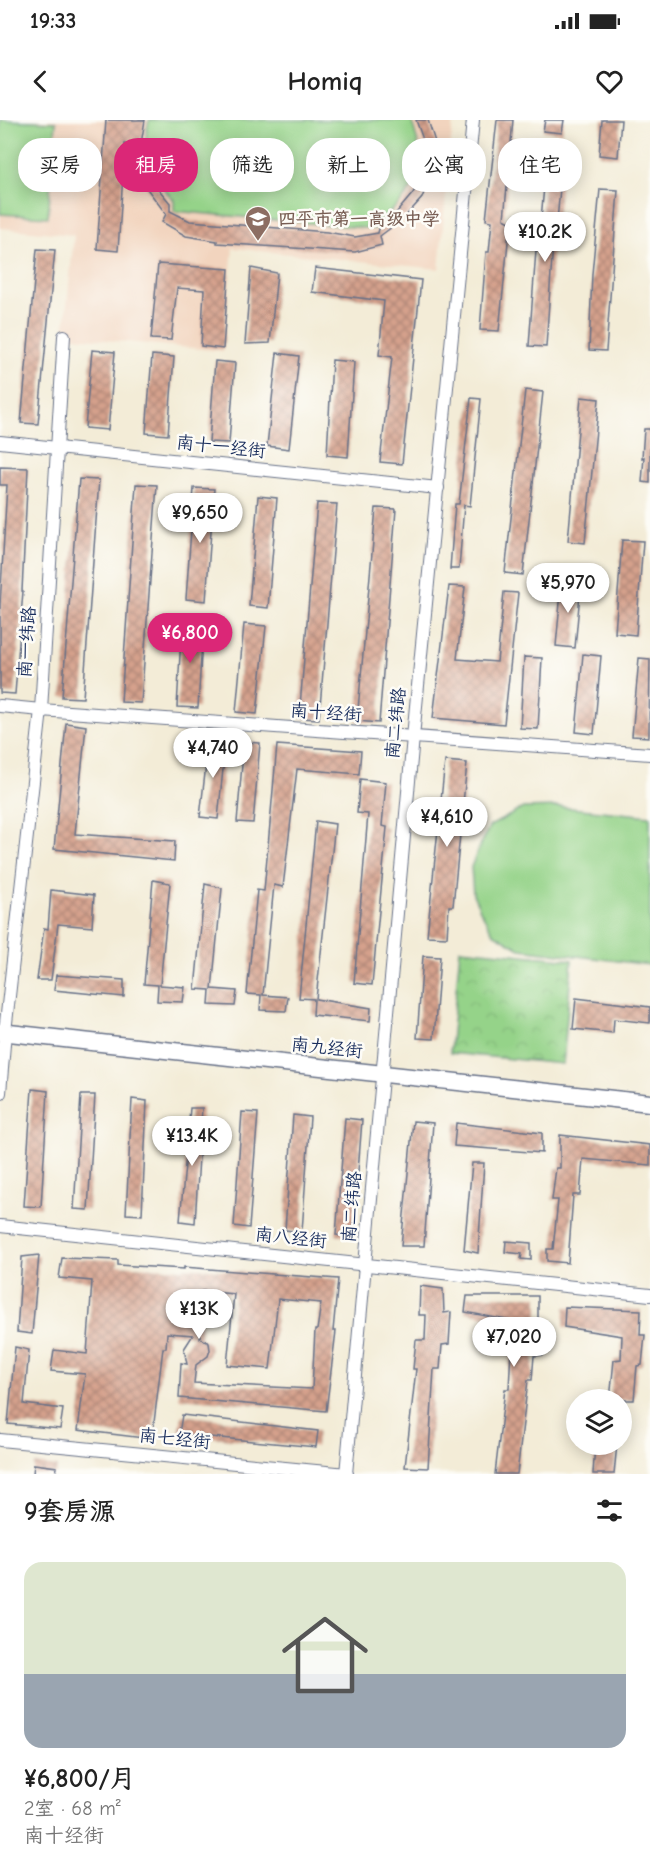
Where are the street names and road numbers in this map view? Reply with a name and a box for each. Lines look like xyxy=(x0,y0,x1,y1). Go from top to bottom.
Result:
street label: 南十一经街 xyxy=(175,432,267,462)
street label: 南一纬路 xyxy=(14,605,40,679)
street label: 南二纬路 xyxy=(382,686,410,760)
street label: 南十经街 xyxy=(289,700,363,726)
street label: 南九经街 xyxy=(290,1034,364,1062)
street label: 南二纬路 xyxy=(338,1170,366,1244)
street label: 南八经街 xyxy=(254,1224,328,1252)
street label: 南七经街 xyxy=(138,1425,212,1453)

